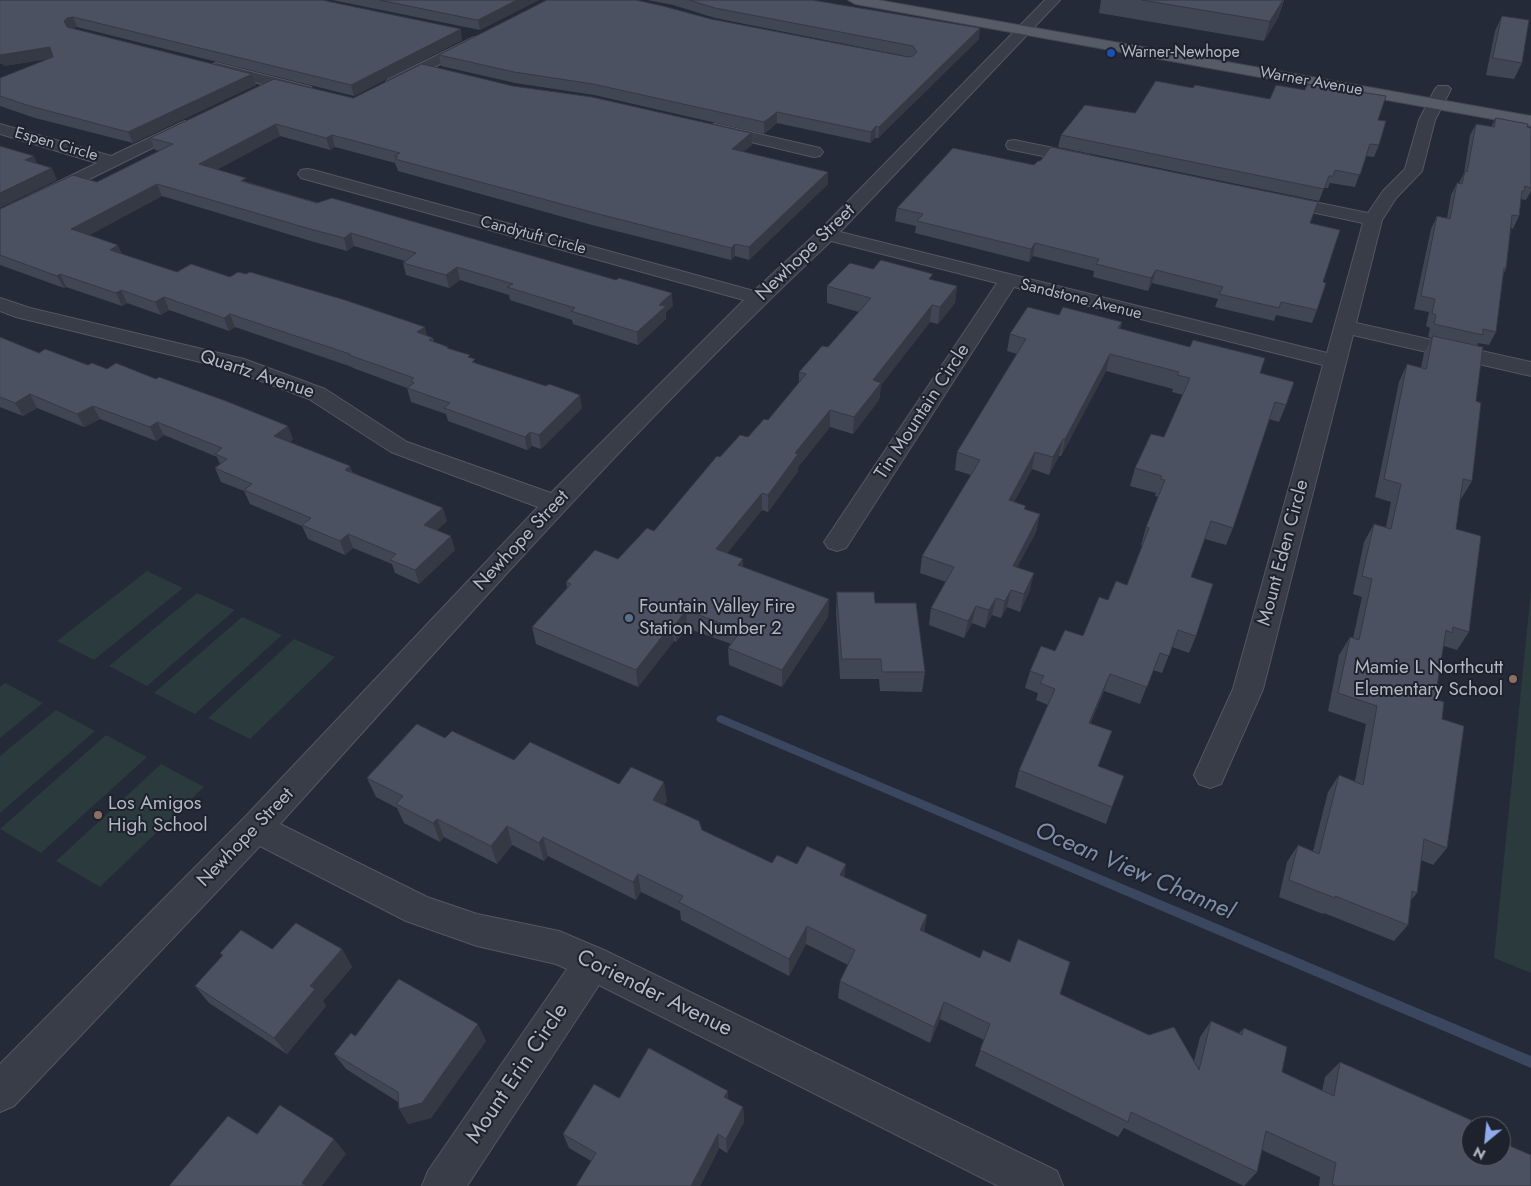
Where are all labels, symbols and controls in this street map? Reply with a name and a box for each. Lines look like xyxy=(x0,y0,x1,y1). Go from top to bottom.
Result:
place label: Warner-Newhope xyxy=(1121,43,1240,63)
marker: Warner-Newhope xyxy=(1105,47,1117,59)
street label: Warner Avenue xyxy=(1258,63,1364,101)
street label: Espen Circle xyxy=(12,124,100,166)
street label: Newhope Street xyxy=(752,200,860,306)
street label: Candytuft Circle xyxy=(478,213,588,259)
street label: Sandstone Avenue xyxy=(1018,276,1144,324)
street label: Tin Mountain Circle xyxy=(871,340,975,484)
street label: Quartz Avenue xyxy=(197,346,317,404)
street label: Mount Eden Circle xyxy=(1254,478,1314,628)
street label: Newhope Street xyxy=(470,486,574,596)
place label: Fountain Valley Fire Station Number 2 xyxy=(639,596,795,640)
marker: Fountain Valley Fire Station Number 2 xyxy=(623,612,635,624)
place label: Mamie L Northcutt Elementary School xyxy=(1354,657,1503,701)
marker: Mamie L Northcutt Elementary School xyxy=(1507,673,1519,685)
street label: Newhope Street xyxy=(193,784,299,892)
place label: Los Amigos High School xyxy=(108,793,208,837)
marker: Los Amigos High School xyxy=(92,809,104,821)
water label: Ocean View Channel xyxy=(1030,817,1238,927)
street label: Coriender Avenue xyxy=(572,945,736,1043)
street label: Mount Erin Circle xyxy=(461,999,575,1149)
north arrow xyxy=(1461,1116,1511,1166)
text: N xyxy=(1470,1142,1489,1165)

